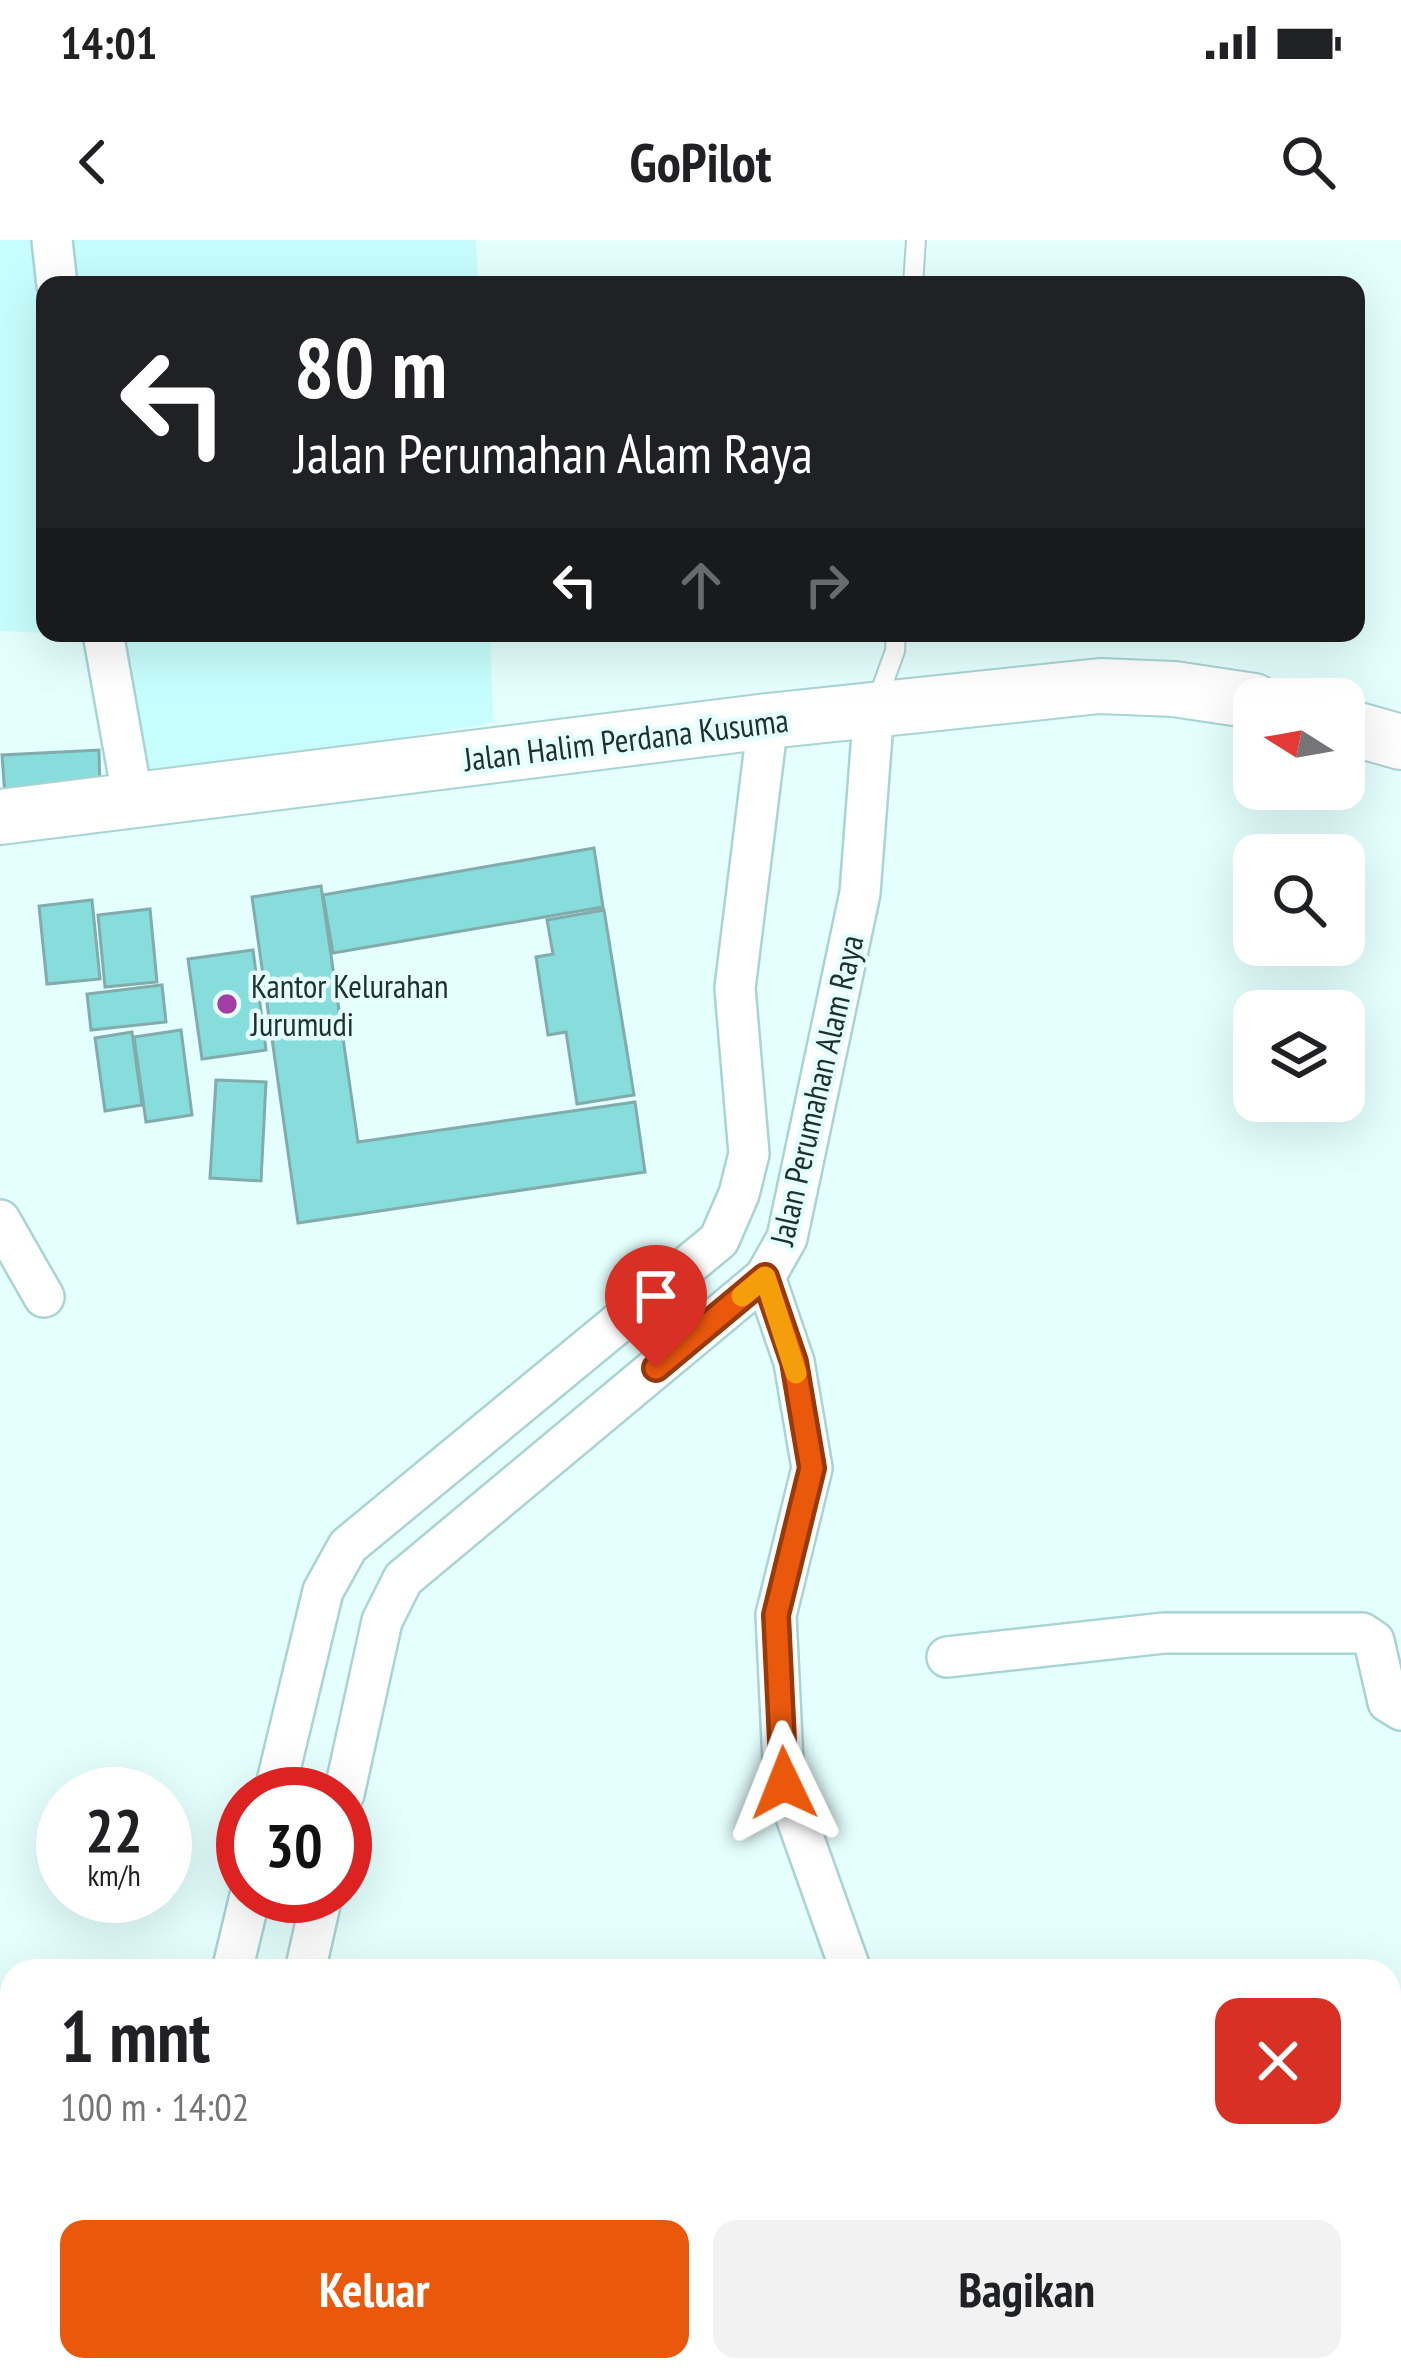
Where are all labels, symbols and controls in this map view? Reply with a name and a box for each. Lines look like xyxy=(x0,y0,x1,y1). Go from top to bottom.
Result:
text: 14:01 xyxy=(60,13,157,71)
text: GoPilot xyxy=(630,127,771,197)
icon: back xyxy=(60,129,126,195)
icon: search xyxy=(1275,129,1341,195)
text: 80 m xyxy=(294,312,447,421)
icon: left xyxy=(96,324,252,480)
text: Jalan Perumahan Alam Raya xyxy=(294,418,813,488)
icon: left xyxy=(542,552,608,618)
icon: ahead xyxy=(668,552,734,618)
icon: right xyxy=(794,552,860,618)
north arrow xyxy=(1233,678,1365,810)
map controls xyxy=(1233,678,1365,1122)
street label: Jalan Halim Perdana Kusuma xyxy=(460,698,791,780)
button: search xyxy=(1233,834,1365,966)
street label: Jalan Perumahan Alam Raya xyxy=(759,931,873,1250)
place label: Kantor Kelurahan Jurumudi xyxy=(250,964,448,1045)
button: layers xyxy=(1233,990,1365,1122)
marker: Kantor Kelurahan Jurumudi xyxy=(214,991,240,1017)
pin xyxy=(605,1245,707,1368)
icon: arrive xyxy=(623,1263,689,1329)
position arrow xyxy=(721,1720,847,1846)
speed limit sign: 30 xyxy=(216,1767,372,1923)
text: 22 xyxy=(85,1791,143,1869)
text: km/h xyxy=(87,1855,141,1894)
text: 1 mnt xyxy=(60,1989,210,2082)
button: close xyxy=(1215,1998,1341,2124)
text: 100 m · 14:02 xyxy=(60,2081,249,2132)
button: Keluar xyxy=(60,2220,689,2358)
button: Bagikan xyxy=(713,2220,1341,2358)

